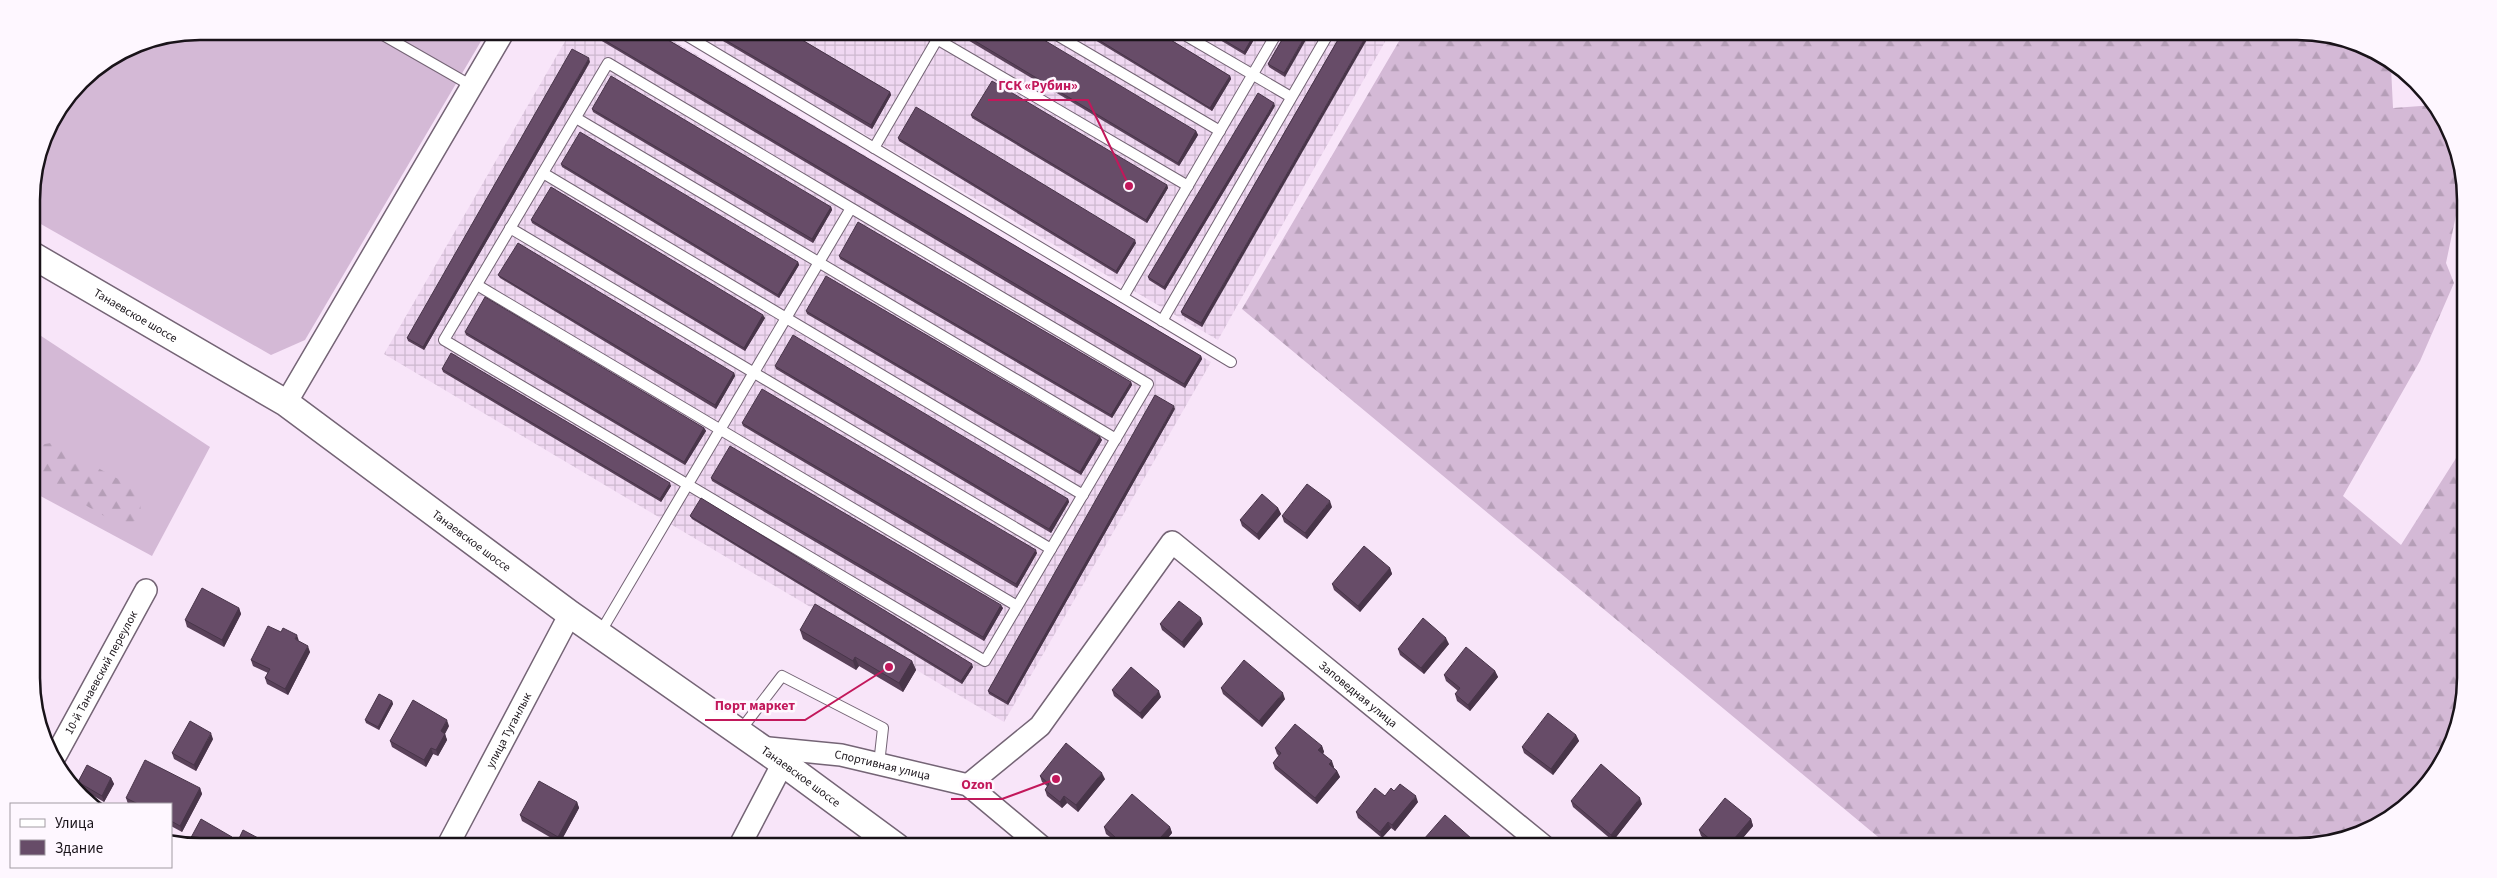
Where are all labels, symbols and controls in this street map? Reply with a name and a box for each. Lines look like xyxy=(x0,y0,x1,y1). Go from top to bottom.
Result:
callout: ГСК «Рубин» xyxy=(988,71,1088,100)
text: ГСК «Рубин» xyxy=(998,76,1078,96)
street label: Танаевское шоссе xyxy=(91,284,181,347)
street label: Танаевское шоссе xyxy=(428,506,514,576)
street label: 10-й Танаевский переулок xyxy=(60,608,142,737)
street label: Заповедная улица xyxy=(1315,657,1401,732)
street label: улица Туганлык xyxy=(482,689,536,771)
callout: Порт маркет xyxy=(705,691,805,720)
text: Порт маркет xyxy=(715,696,795,716)
street label: Танаевское шоссе xyxy=(758,742,844,811)
street label: Спортивная улица xyxy=(834,746,932,784)
callout: Ozon xyxy=(951,770,1002,799)
text: Ozon xyxy=(961,775,993,795)
legend xyxy=(10,803,172,868)
text: Улица xyxy=(55,813,94,834)
text: Здание xyxy=(55,838,103,859)

